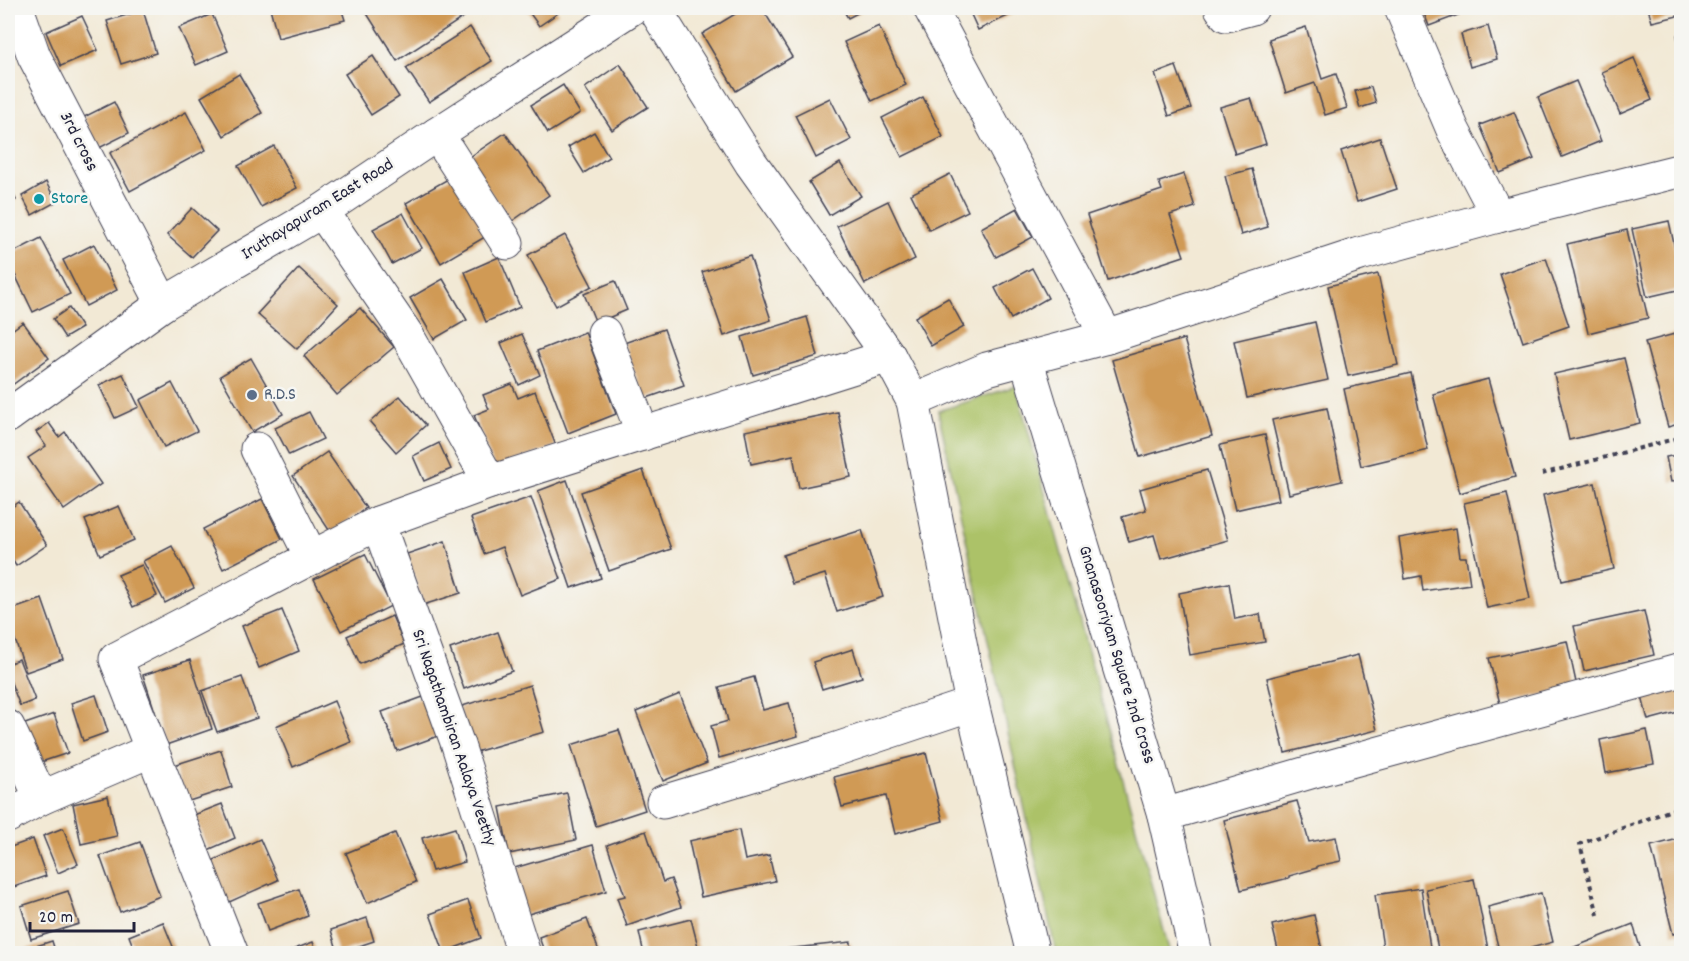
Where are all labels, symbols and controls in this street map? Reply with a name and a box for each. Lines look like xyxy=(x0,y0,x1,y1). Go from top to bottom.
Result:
street label: 3rd cross xyxy=(52,108,104,176)
street label: Iruthayapuram East Road xyxy=(237,153,399,267)
place label: Store xyxy=(51,187,88,212)
marker: Store xyxy=(32,192,46,206)
place label: R.D.S xyxy=(264,383,296,408)
marker: R.D.S xyxy=(245,388,259,402)
street label: Gnanasooriyam Square 2nd Cross xyxy=(1071,543,1161,767)
street label: Sri Nagathambiran Aalaya Veethy xyxy=(404,626,502,850)
scale bar xyxy=(30,895,134,933)
text: 20 m xyxy=(39,906,73,931)

